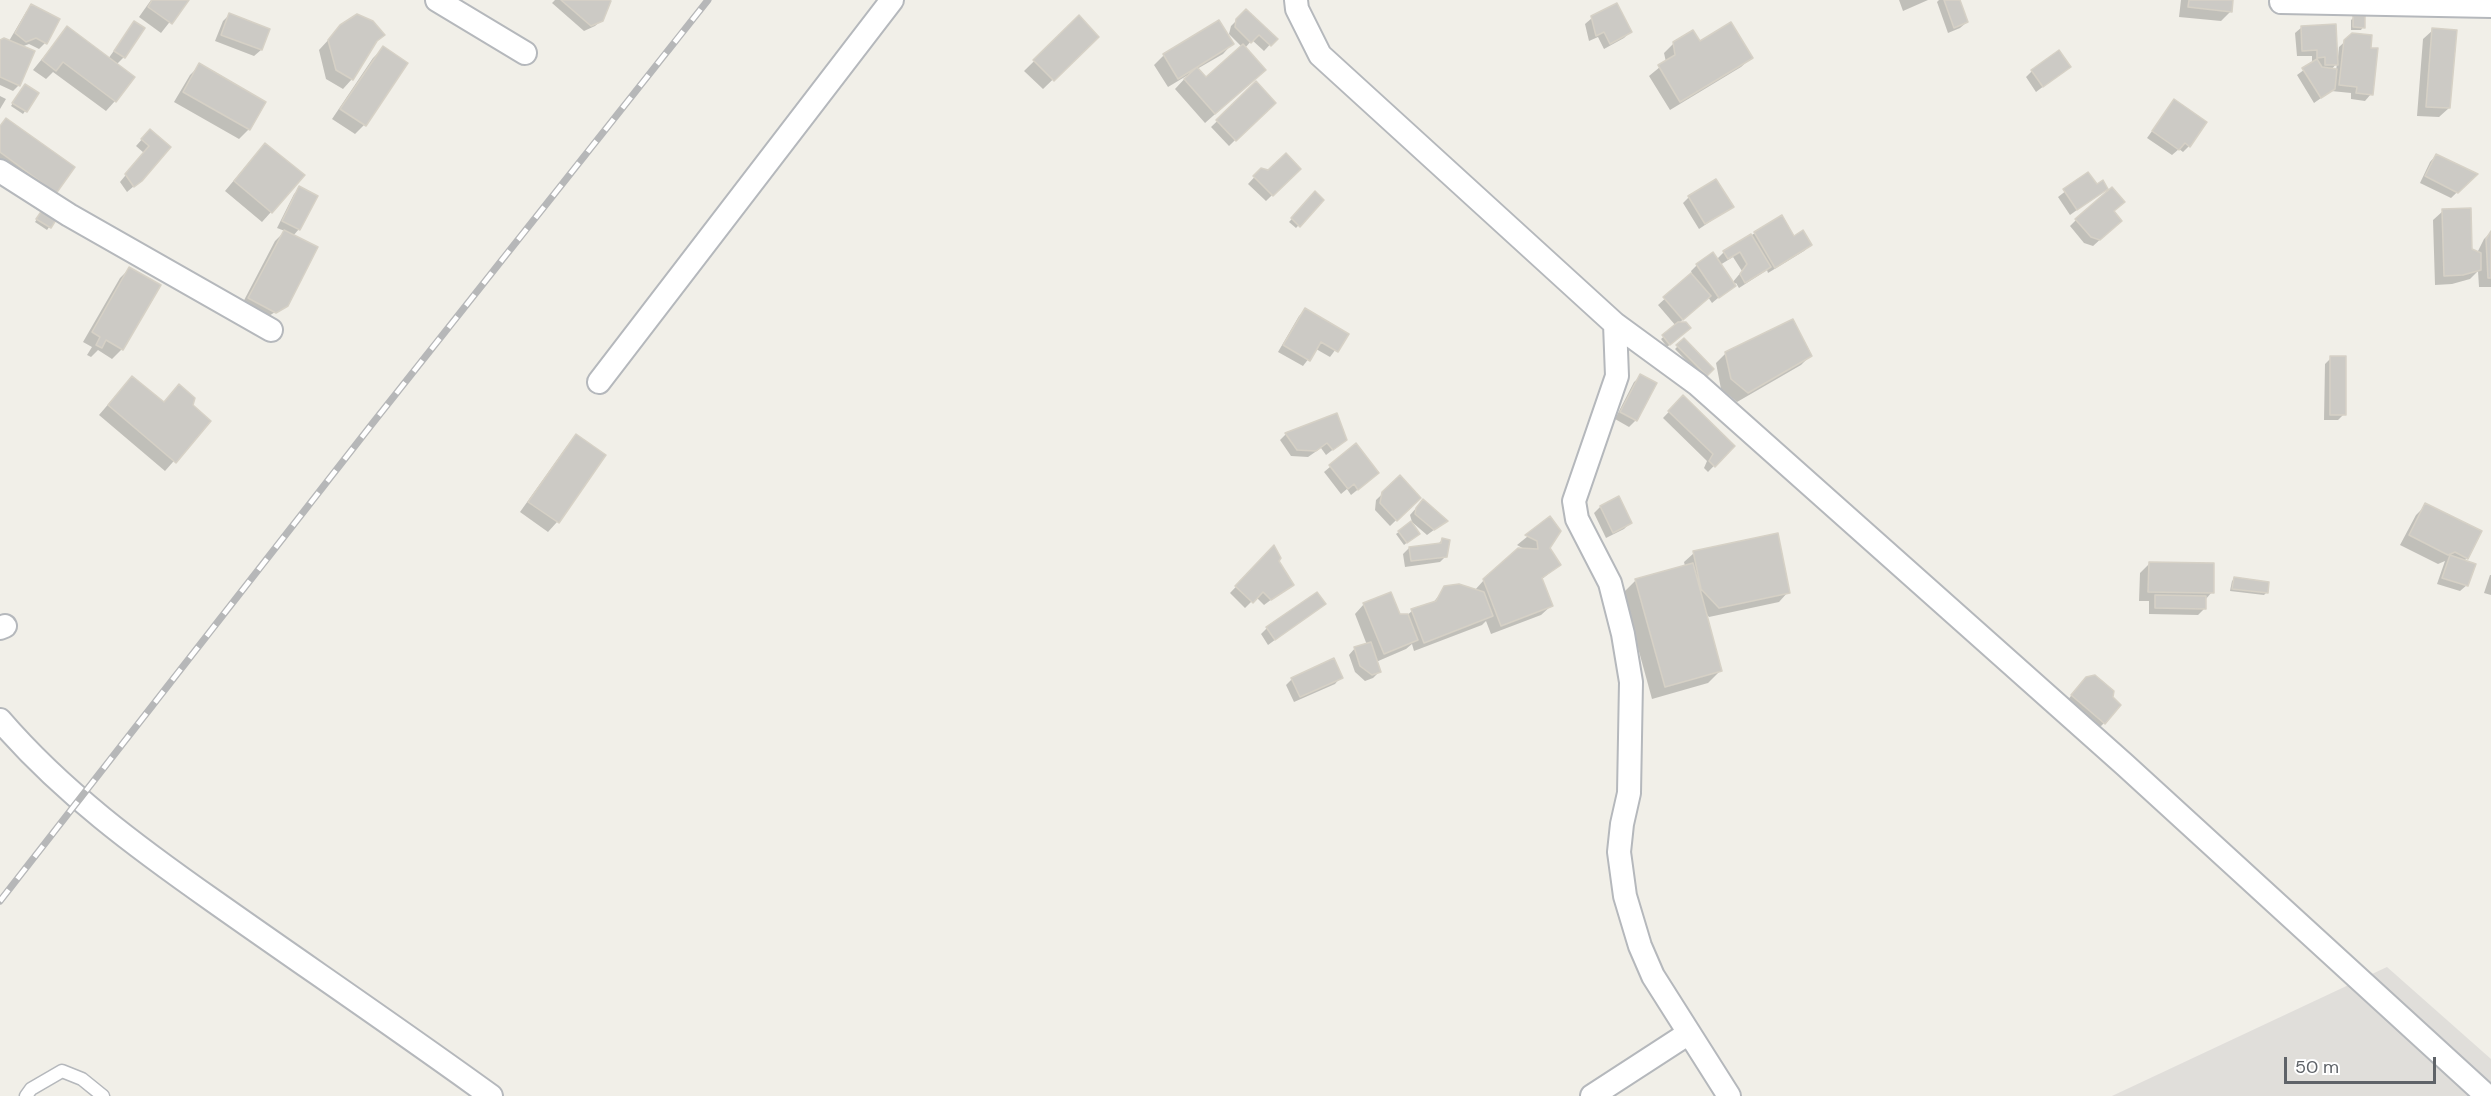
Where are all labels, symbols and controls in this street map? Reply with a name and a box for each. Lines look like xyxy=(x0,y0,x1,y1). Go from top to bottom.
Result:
scale bar xyxy=(2287,1045,2438,1083)
text: 50 m xyxy=(2295,1055,2339,1079)

